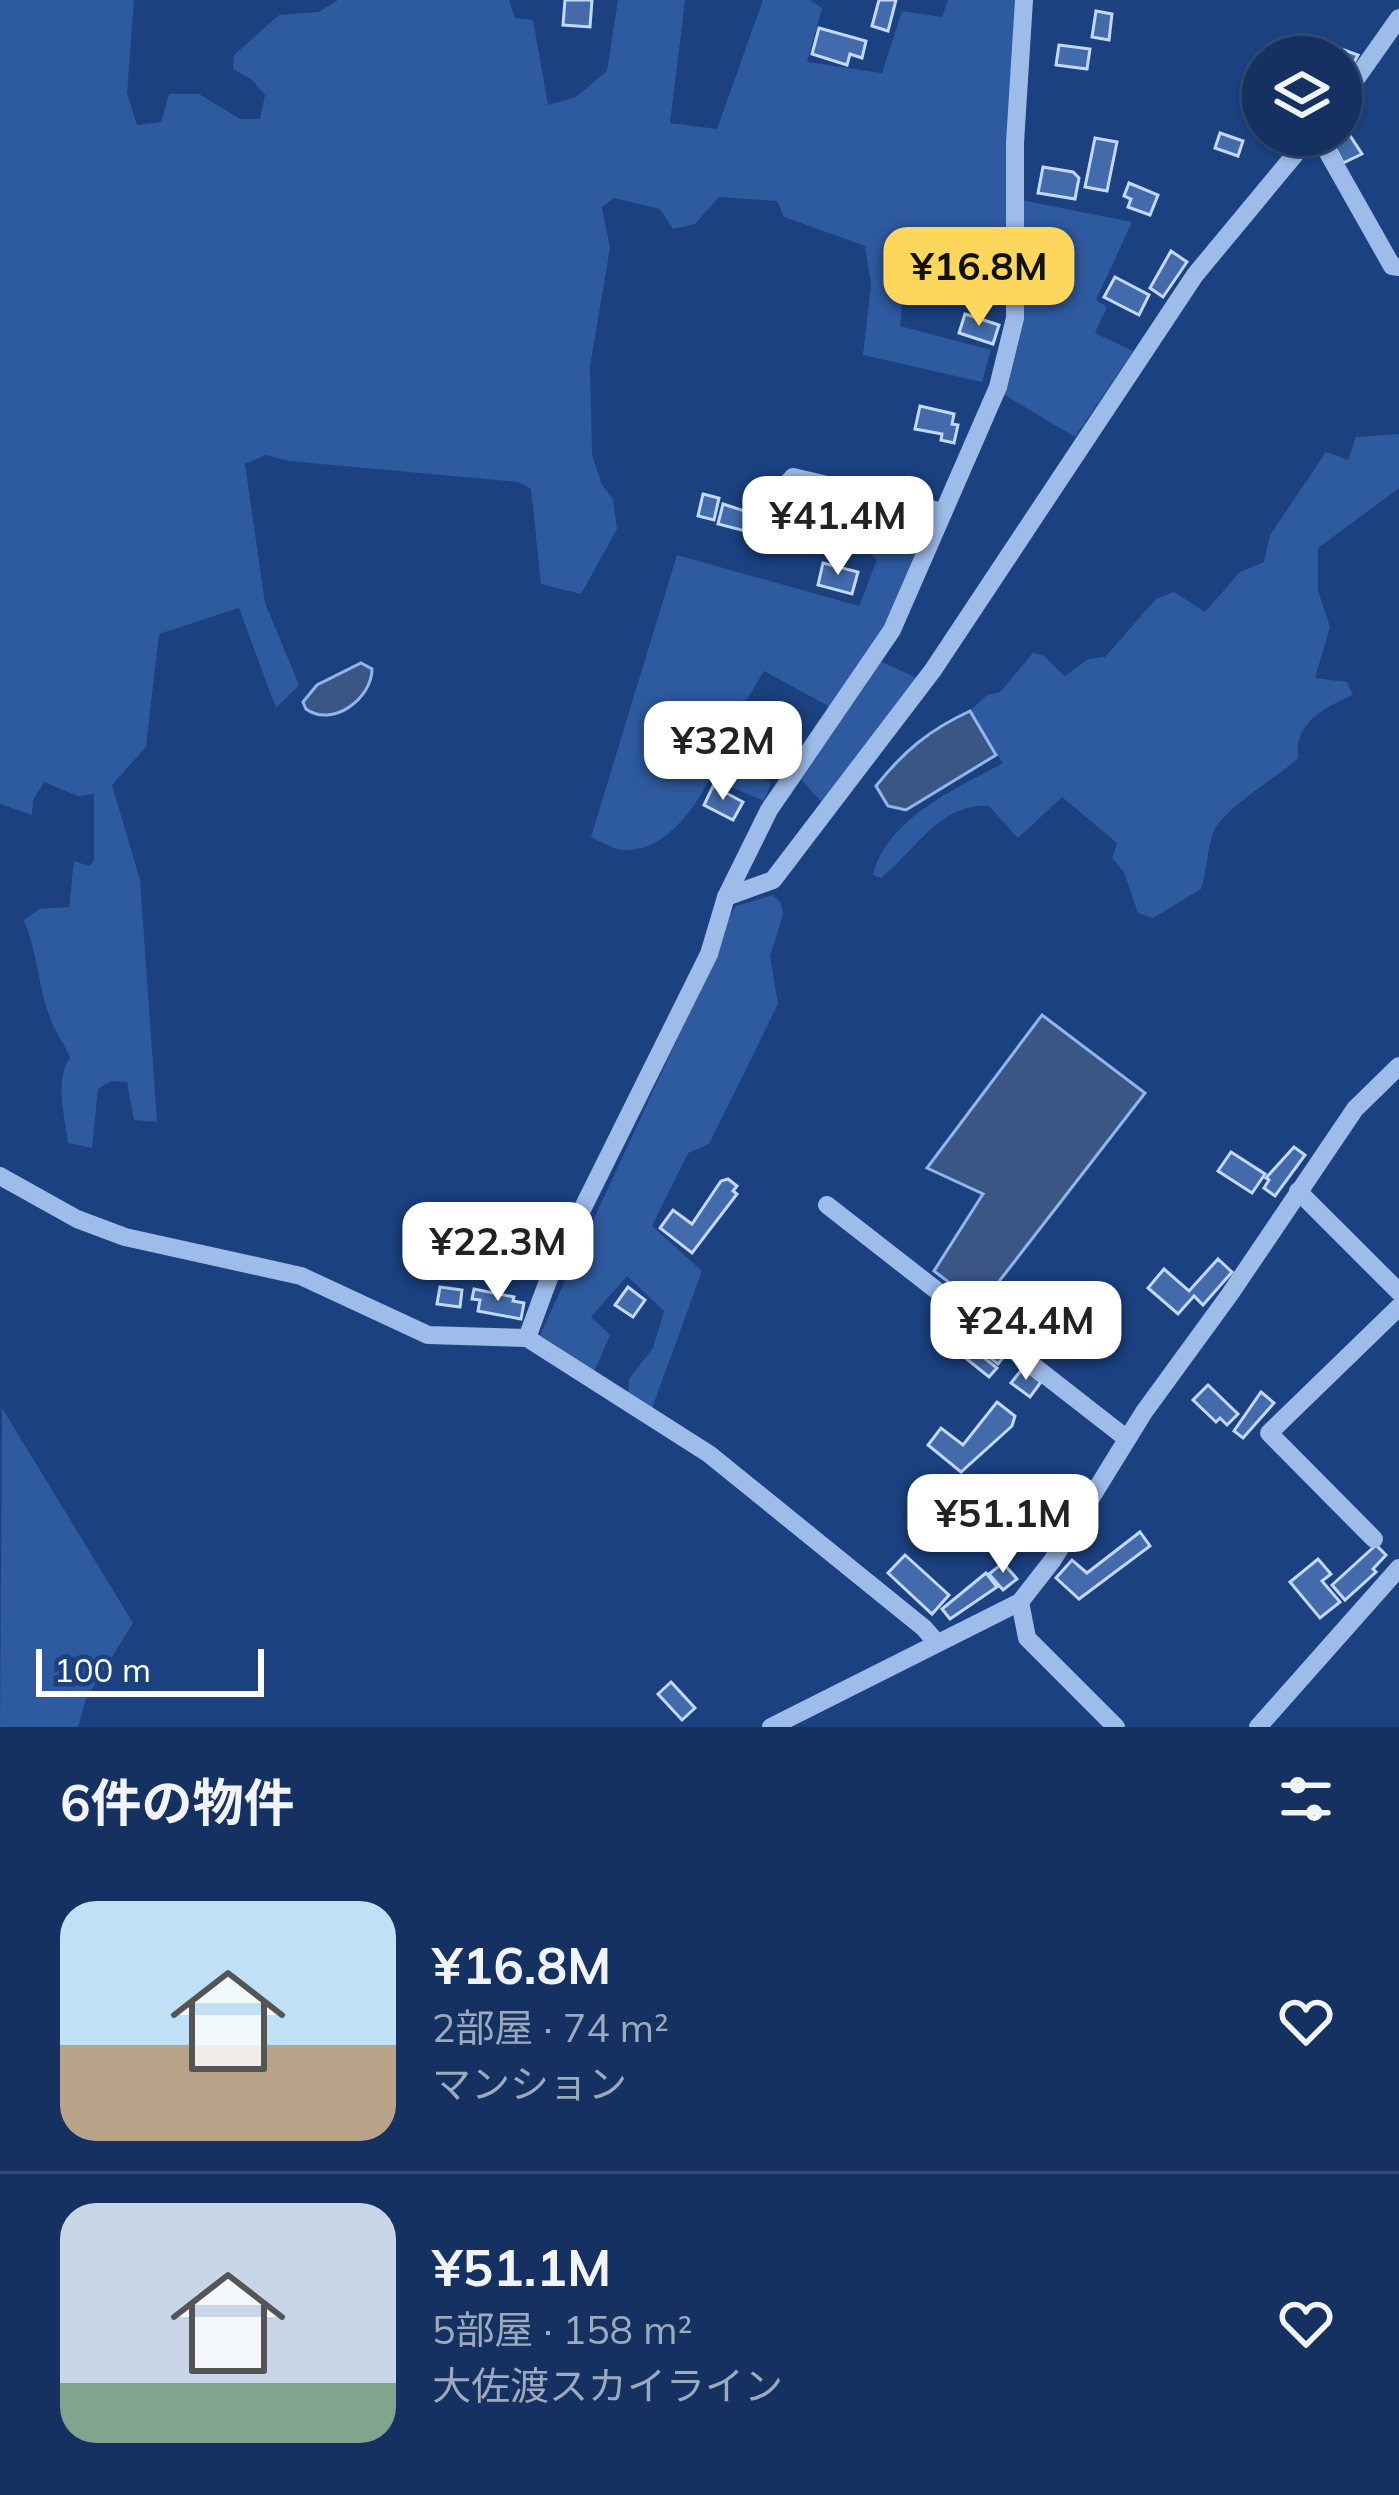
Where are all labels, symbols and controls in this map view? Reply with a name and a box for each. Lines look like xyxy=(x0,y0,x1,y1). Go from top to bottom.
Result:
map controls xyxy=(1242,36,1362,156)
button: layers xyxy=(1242,36,1362,156)
pin: ¥16.8M xyxy=(881,227,1077,329)
text: ¥16.8M xyxy=(910,241,1048,290)
pin: ¥41.4M xyxy=(740,476,936,578)
text: ¥41.4M xyxy=(769,490,907,539)
pin: ¥32M xyxy=(652,701,794,803)
text: ¥32M xyxy=(671,715,775,764)
pin: ¥22.3M xyxy=(400,1202,596,1304)
text: ¥22.3M xyxy=(429,1216,567,1265)
pin: ¥24.4M xyxy=(928,1281,1124,1383)
text: ¥24.4M xyxy=(957,1295,1095,1344)
pin: ¥51.1M xyxy=(905,1474,1101,1576)
text: ¥51.1M xyxy=(934,1488,1072,1537)
scale bar xyxy=(36,1643,264,1696)
text: 100 m xyxy=(54,1649,151,1690)
icon: filters xyxy=(1273,1766,1339,1832)
text: 6件の物件 xyxy=(60,1770,295,1834)
text: ¥16.8M xyxy=(432,1933,611,1997)
icon: home xyxy=(156,1949,300,2093)
icon: heart xyxy=(1273,1988,1339,2054)
text: 2部屋 · 74 m² xyxy=(432,2003,669,2052)
text: マンション xyxy=(432,2059,627,2108)
text: ¥51.1M xyxy=(432,2235,611,2299)
icon: home xyxy=(156,2251,300,2395)
icon: heart xyxy=(1273,2290,1339,2356)
text: 5部屋 · 158 m² xyxy=(432,2305,692,2354)
text: 大佐渡スカイライン xyxy=(432,2361,783,2410)

